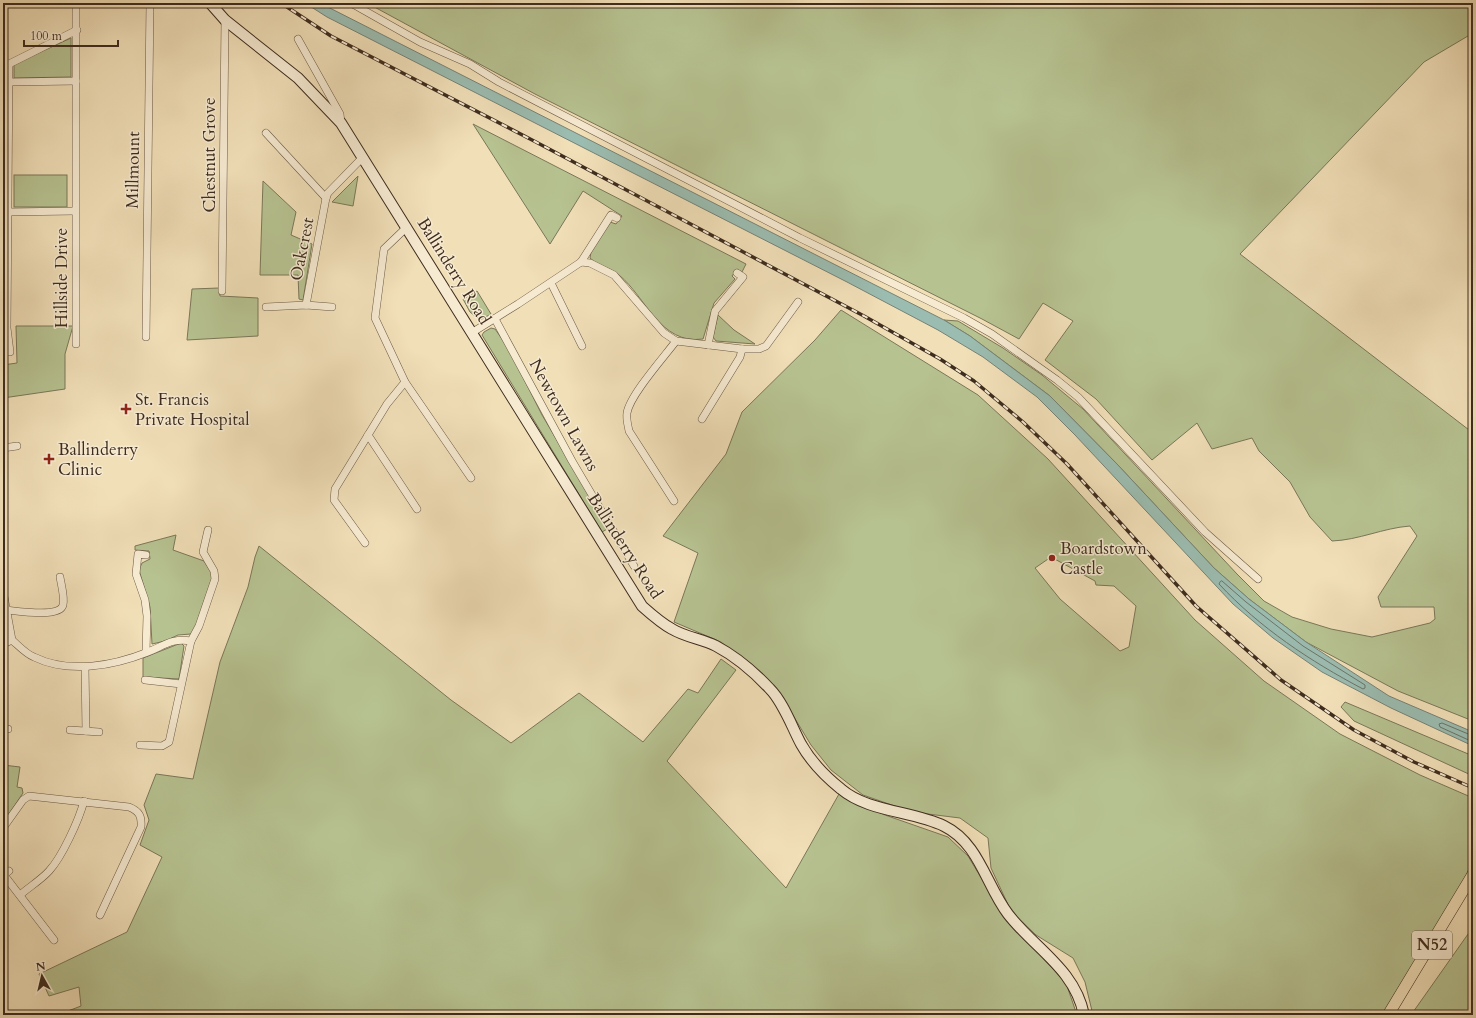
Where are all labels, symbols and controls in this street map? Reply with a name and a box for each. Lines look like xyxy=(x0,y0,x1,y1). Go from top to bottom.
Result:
scale bar xyxy=(24,22,118,48)
text: 100 m xyxy=(30,28,63,44)
street label: Chestnut Grove xyxy=(198,97,221,213)
street label: Millmount xyxy=(121,130,145,209)
street label: Ballinderry Road xyxy=(412,213,496,329)
street label: Oakcrest xyxy=(285,215,320,283)
street label: Hillside Drive xyxy=(50,228,73,328)
street label: Newtown Lawns xyxy=(524,355,604,475)
place label: St. Francis Private Hospital xyxy=(135,388,250,431)
marker: St. Francis Private Hospital xyxy=(120,403,132,415)
place label: Ballinderry Clinic xyxy=(58,438,138,481)
marker: Ballinderry Clinic xyxy=(43,453,55,465)
street label: Ballinderry Road xyxy=(582,489,668,603)
place label: Boardstown Castle xyxy=(1060,537,1147,580)
marker: Boardstown Castle xyxy=(1047,553,1057,563)
road number: N52 xyxy=(1412,931,1452,959)
north arrow xyxy=(22,956,62,996)
text: N xyxy=(35,958,47,975)

